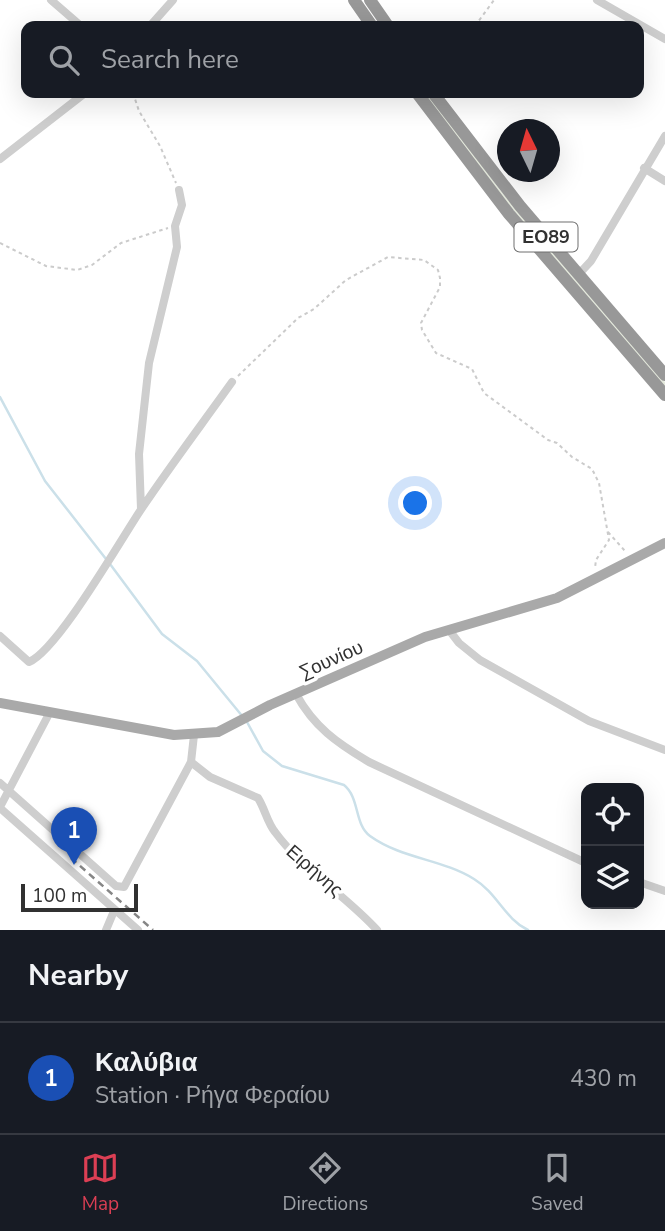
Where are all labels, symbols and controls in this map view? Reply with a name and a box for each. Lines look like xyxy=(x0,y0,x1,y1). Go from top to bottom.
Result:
search box xyxy=(21,21,644,98)
icon: search xyxy=(45,41,83,79)
text: Search here xyxy=(101,42,239,77)
north arrow xyxy=(497,119,560,182)
road number: ΕΟ89 xyxy=(514,222,578,251)
your location xyxy=(398,486,432,520)
street label: Σουνίου xyxy=(295,634,367,685)
map controls xyxy=(581,783,644,909)
button: locate xyxy=(581,783,644,846)
pin: 1 xyxy=(51,807,97,865)
street label: Ειρήνης xyxy=(280,839,348,903)
button: layers xyxy=(581,846,644,909)
scale bar xyxy=(21,881,138,913)
text: 100 m xyxy=(32,883,87,909)
text: Nearby xyxy=(28,955,128,996)
text: Καλύβια xyxy=(95,1045,197,1080)
text: 1 xyxy=(44,1063,58,1094)
text: 430 m xyxy=(570,1063,637,1094)
text: Station · Ρήγα Φεραίου xyxy=(95,1080,330,1111)
tab: Map xyxy=(81,1149,119,1217)
tab: Directions xyxy=(282,1149,368,1217)
tab: Saved xyxy=(531,1149,584,1217)

